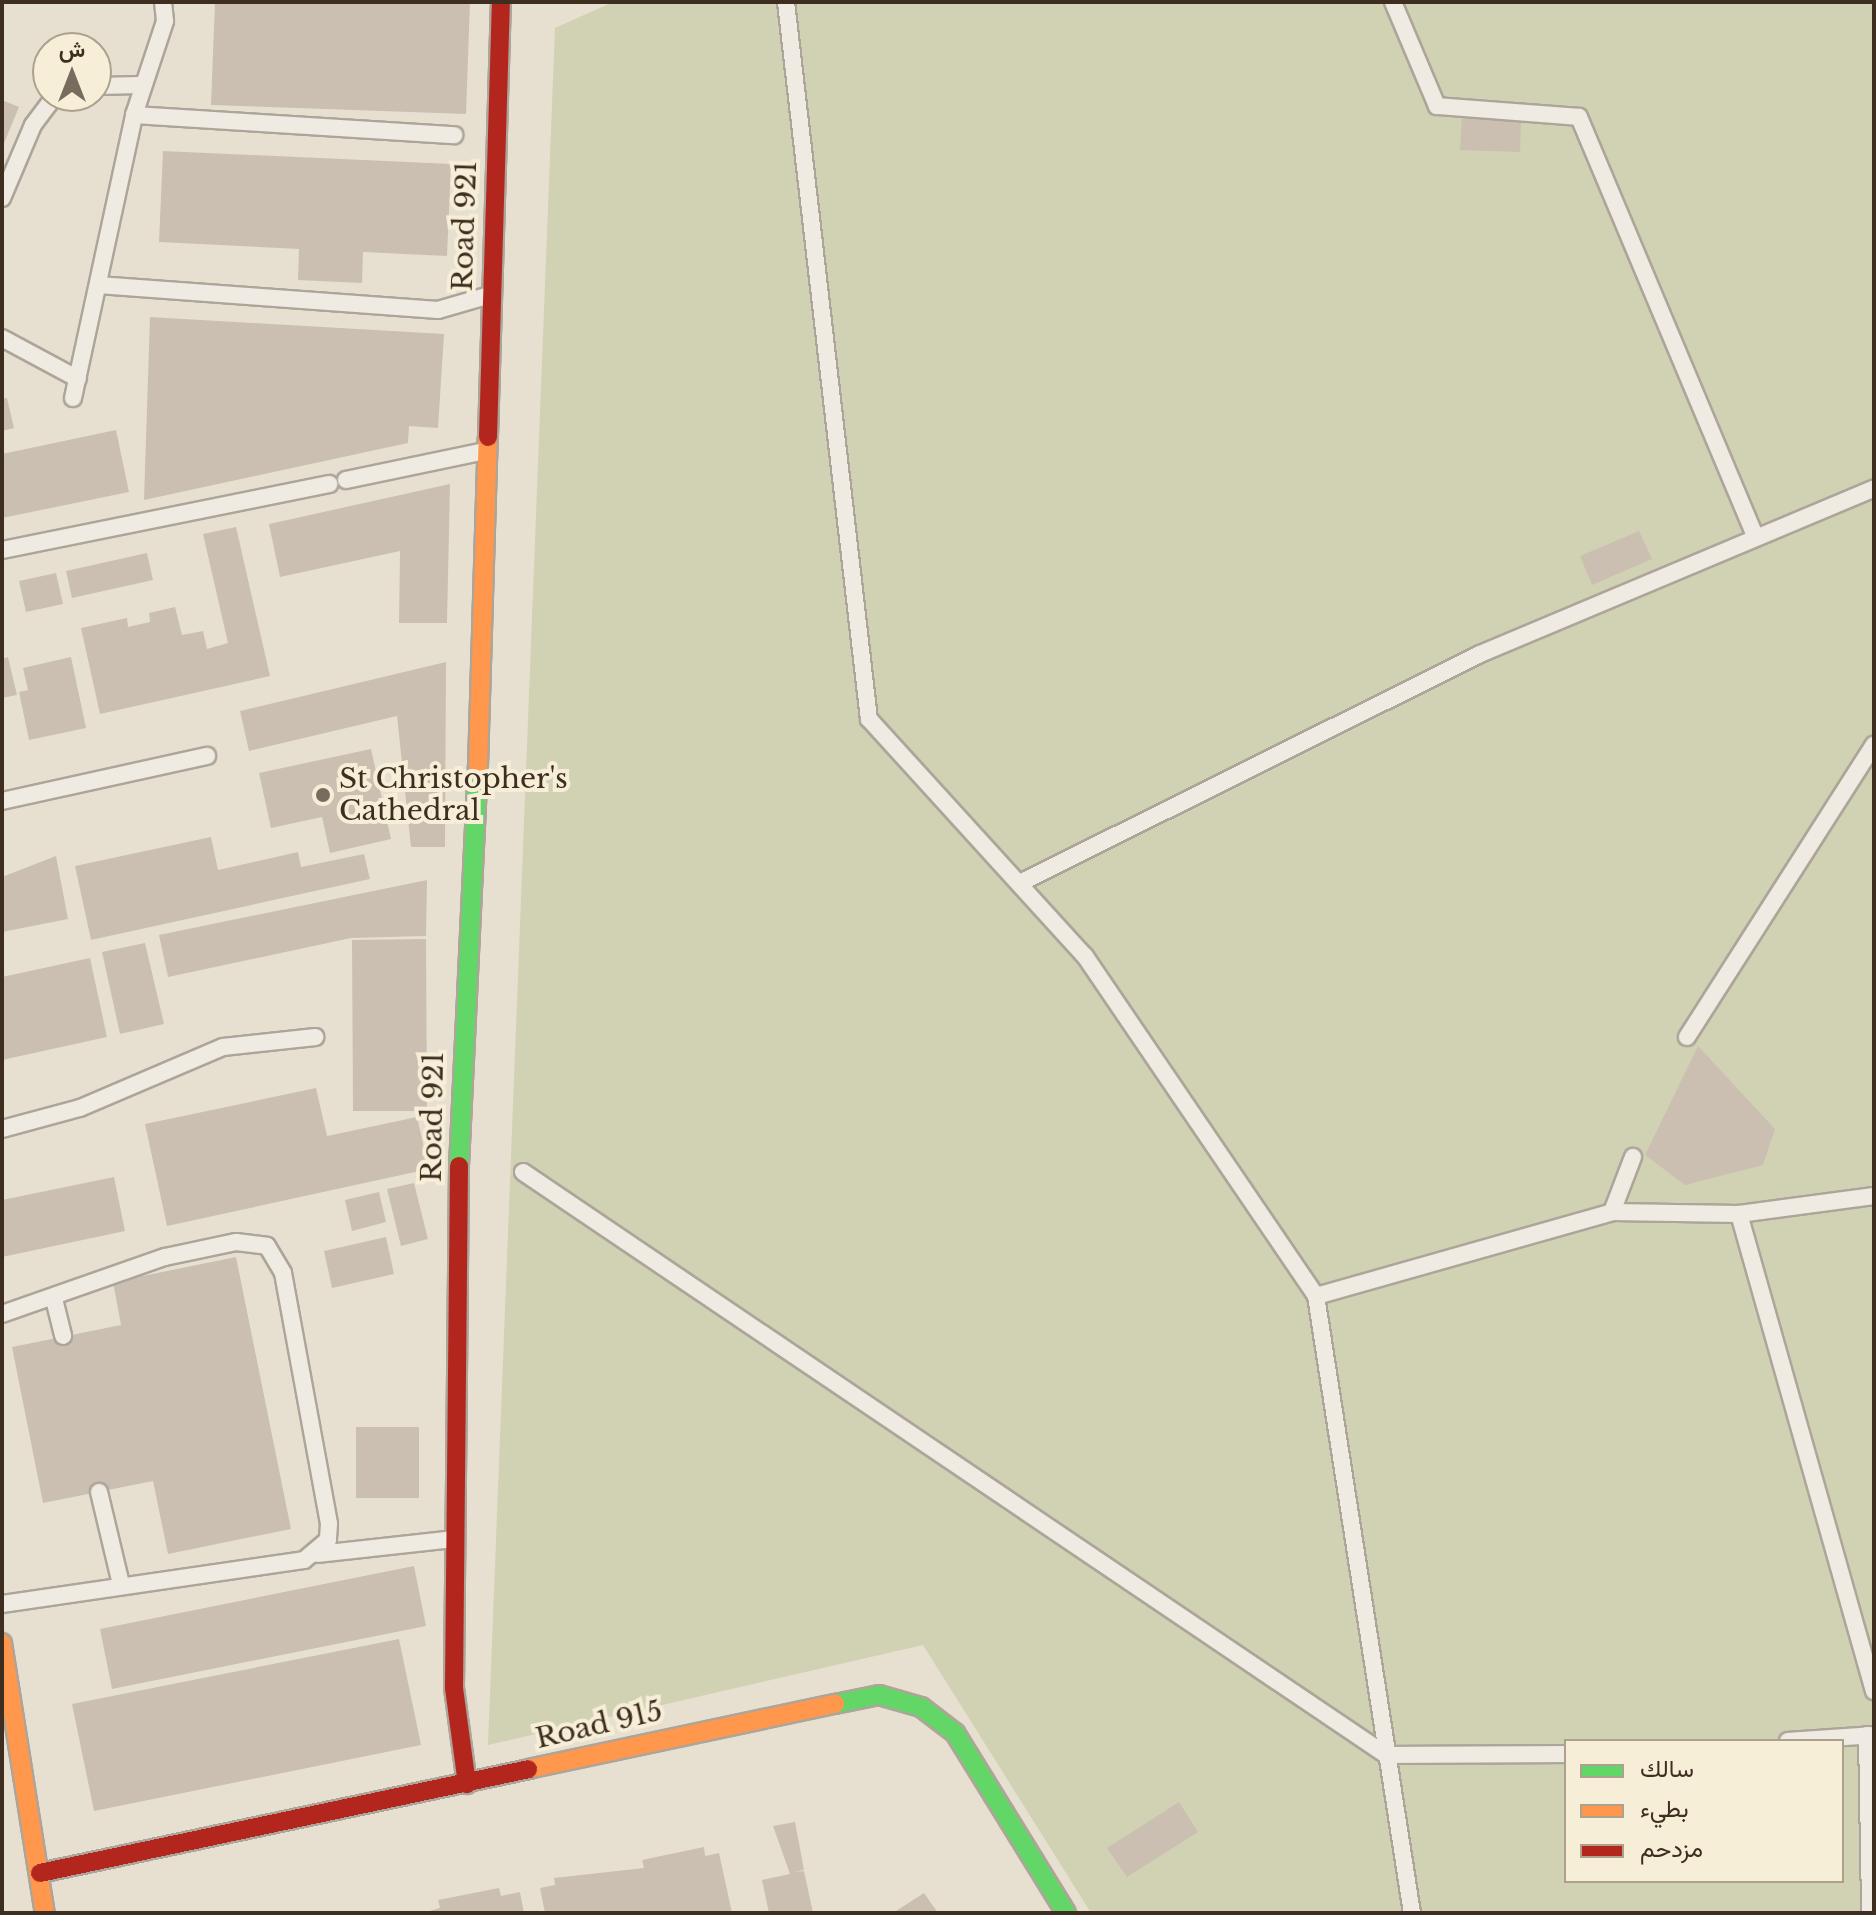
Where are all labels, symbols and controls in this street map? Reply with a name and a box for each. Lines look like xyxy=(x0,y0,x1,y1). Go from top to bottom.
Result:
north arrow xyxy=(32,32,112,112)
text: ش xyxy=(59,36,85,63)
street label: Road 921 xyxy=(446,160,484,292)
place label: St Christopher's Cathedral xyxy=(339,762,568,828)
marker: St Christopher's Cathedral xyxy=(314,786,332,804)
street label: Road 921 xyxy=(415,1052,451,1182)
street label: Road 915 xyxy=(532,1694,666,1756)
legend xyxy=(1564,1739,1844,1883)
text: سالك xyxy=(1640,1754,1694,1783)
text: بطيء xyxy=(1640,1794,1689,1823)
text: مزدحم xyxy=(1640,1834,1703,1863)

